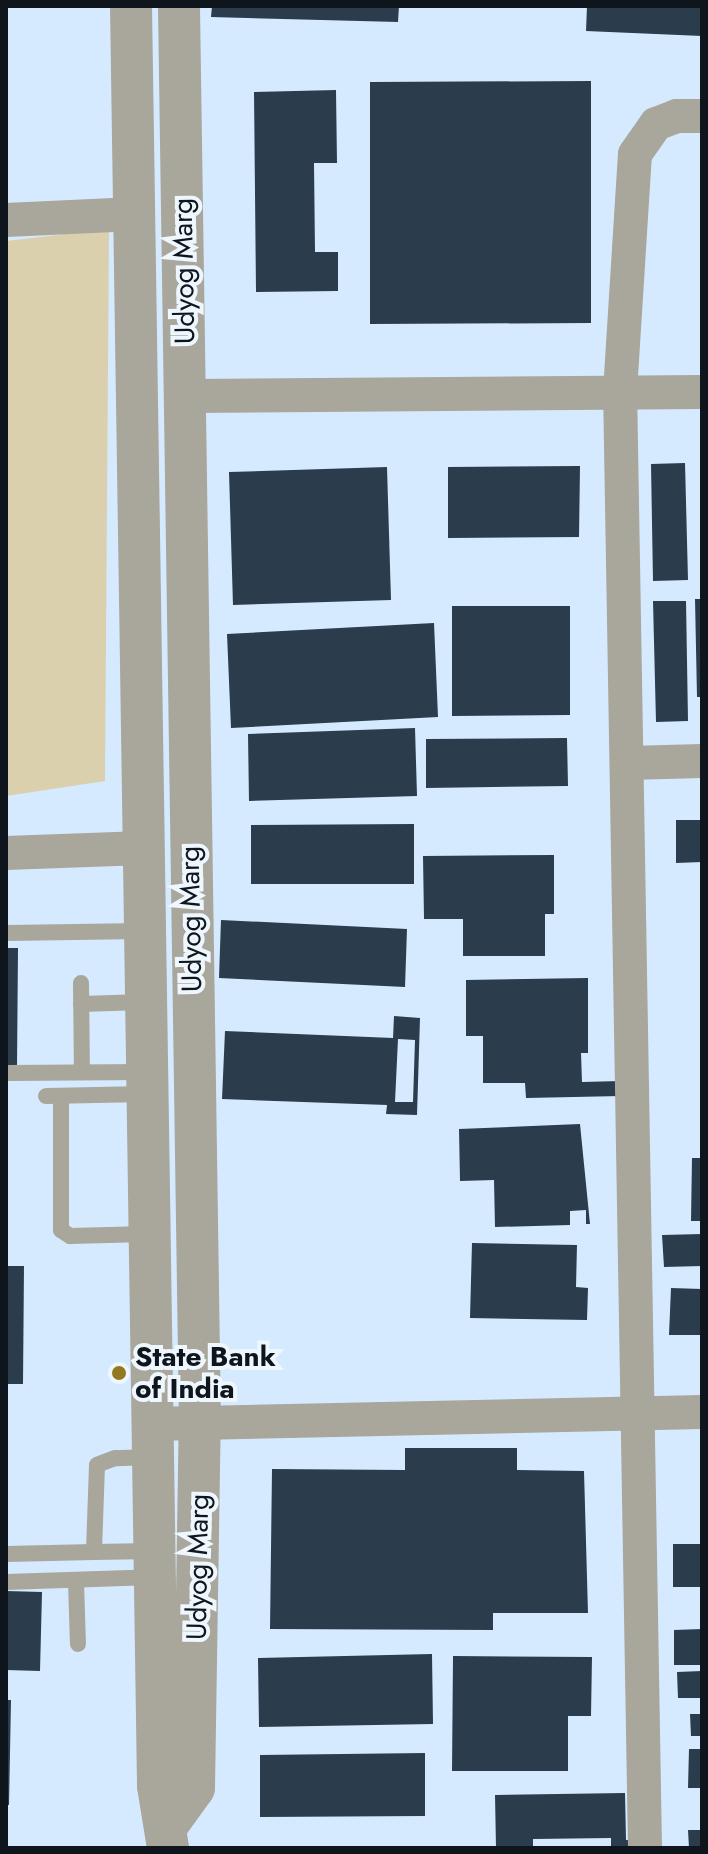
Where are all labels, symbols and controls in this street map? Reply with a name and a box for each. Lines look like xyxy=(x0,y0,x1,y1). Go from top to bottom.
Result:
street label: Udyog Marg xyxy=(166,198,202,344)
street label: Udyog Marg xyxy=(173,846,209,992)
place label: State Bank of India xyxy=(135,1340,276,1406)
marker: State Bank of India xyxy=(110,1364,128,1382)
street label: Udyog Marg xyxy=(180,1494,216,1640)

